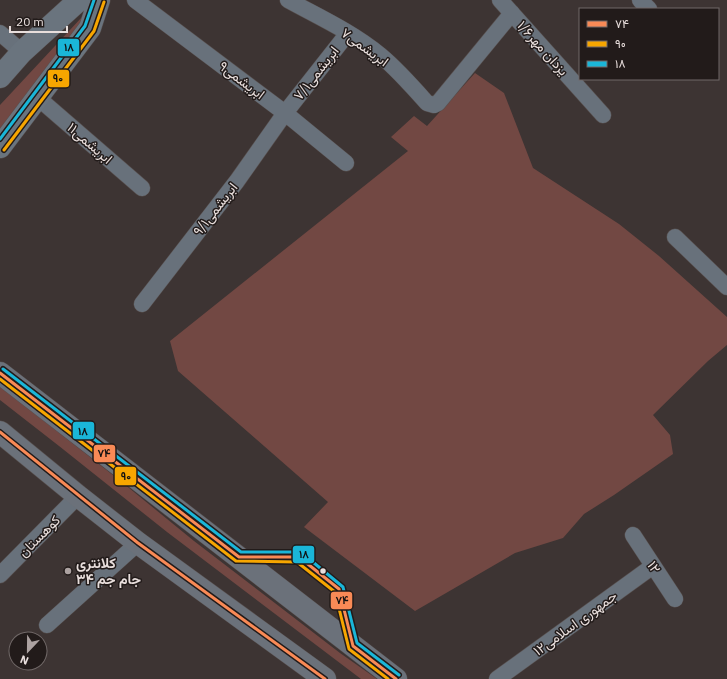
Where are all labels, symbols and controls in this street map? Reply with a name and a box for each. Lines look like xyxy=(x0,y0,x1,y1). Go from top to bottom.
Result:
scale bar xyxy=(10,8,67,34)
legend xyxy=(579,8,719,80)
text: 20 m xyxy=(16,14,44,29)
text: ۷۴ xyxy=(615,16,629,31)
street label: ۱/۶یزدان مهر xyxy=(514,17,573,79)
street label: ابریشمی۷ xyxy=(338,24,392,70)
text: ۹۰ xyxy=(615,36,626,51)
line badge: ۱۸ xyxy=(57,38,80,57)
text: ۱۸ xyxy=(64,40,74,54)
street label: ابریشمی۷/۱ xyxy=(289,42,343,104)
text: ۱۸ xyxy=(615,56,626,71)
street label: ابریشمی۹ xyxy=(215,57,269,103)
line badge: ۹۰ xyxy=(47,69,70,88)
text: ۹۰ xyxy=(53,71,63,85)
street label: ابریشمی۱۱ xyxy=(64,118,116,168)
street label: ۹/۱ابریشمی xyxy=(189,179,241,239)
line badge: ۱۸ xyxy=(72,421,95,440)
text: ۱۸ xyxy=(78,424,88,438)
line badge: ۷۴ xyxy=(93,444,116,463)
text: ۷۴ xyxy=(97,446,111,460)
line badge: ۹۰ xyxy=(114,466,137,486)
text: ۹۰ xyxy=(121,469,131,483)
street label: کوهستان xyxy=(14,511,64,561)
line badge: ۱۸ xyxy=(292,545,315,564)
text: ۱۸ xyxy=(299,547,309,561)
place label: کلانتری ۳۴ جام جم xyxy=(76,554,141,588)
street label: ۱۲ xyxy=(643,557,665,577)
marker: کلانتری ۳۴ جام جم xyxy=(63,566,73,576)
unlabelled marker xyxy=(318,566,328,576)
street label: جمهوری اسلامی۱۲ xyxy=(529,586,621,660)
line badge: ۷۴ xyxy=(330,591,353,610)
text: ۷۴ xyxy=(335,593,349,607)
north arrow xyxy=(8,631,48,671)
text: N xyxy=(18,652,31,668)

